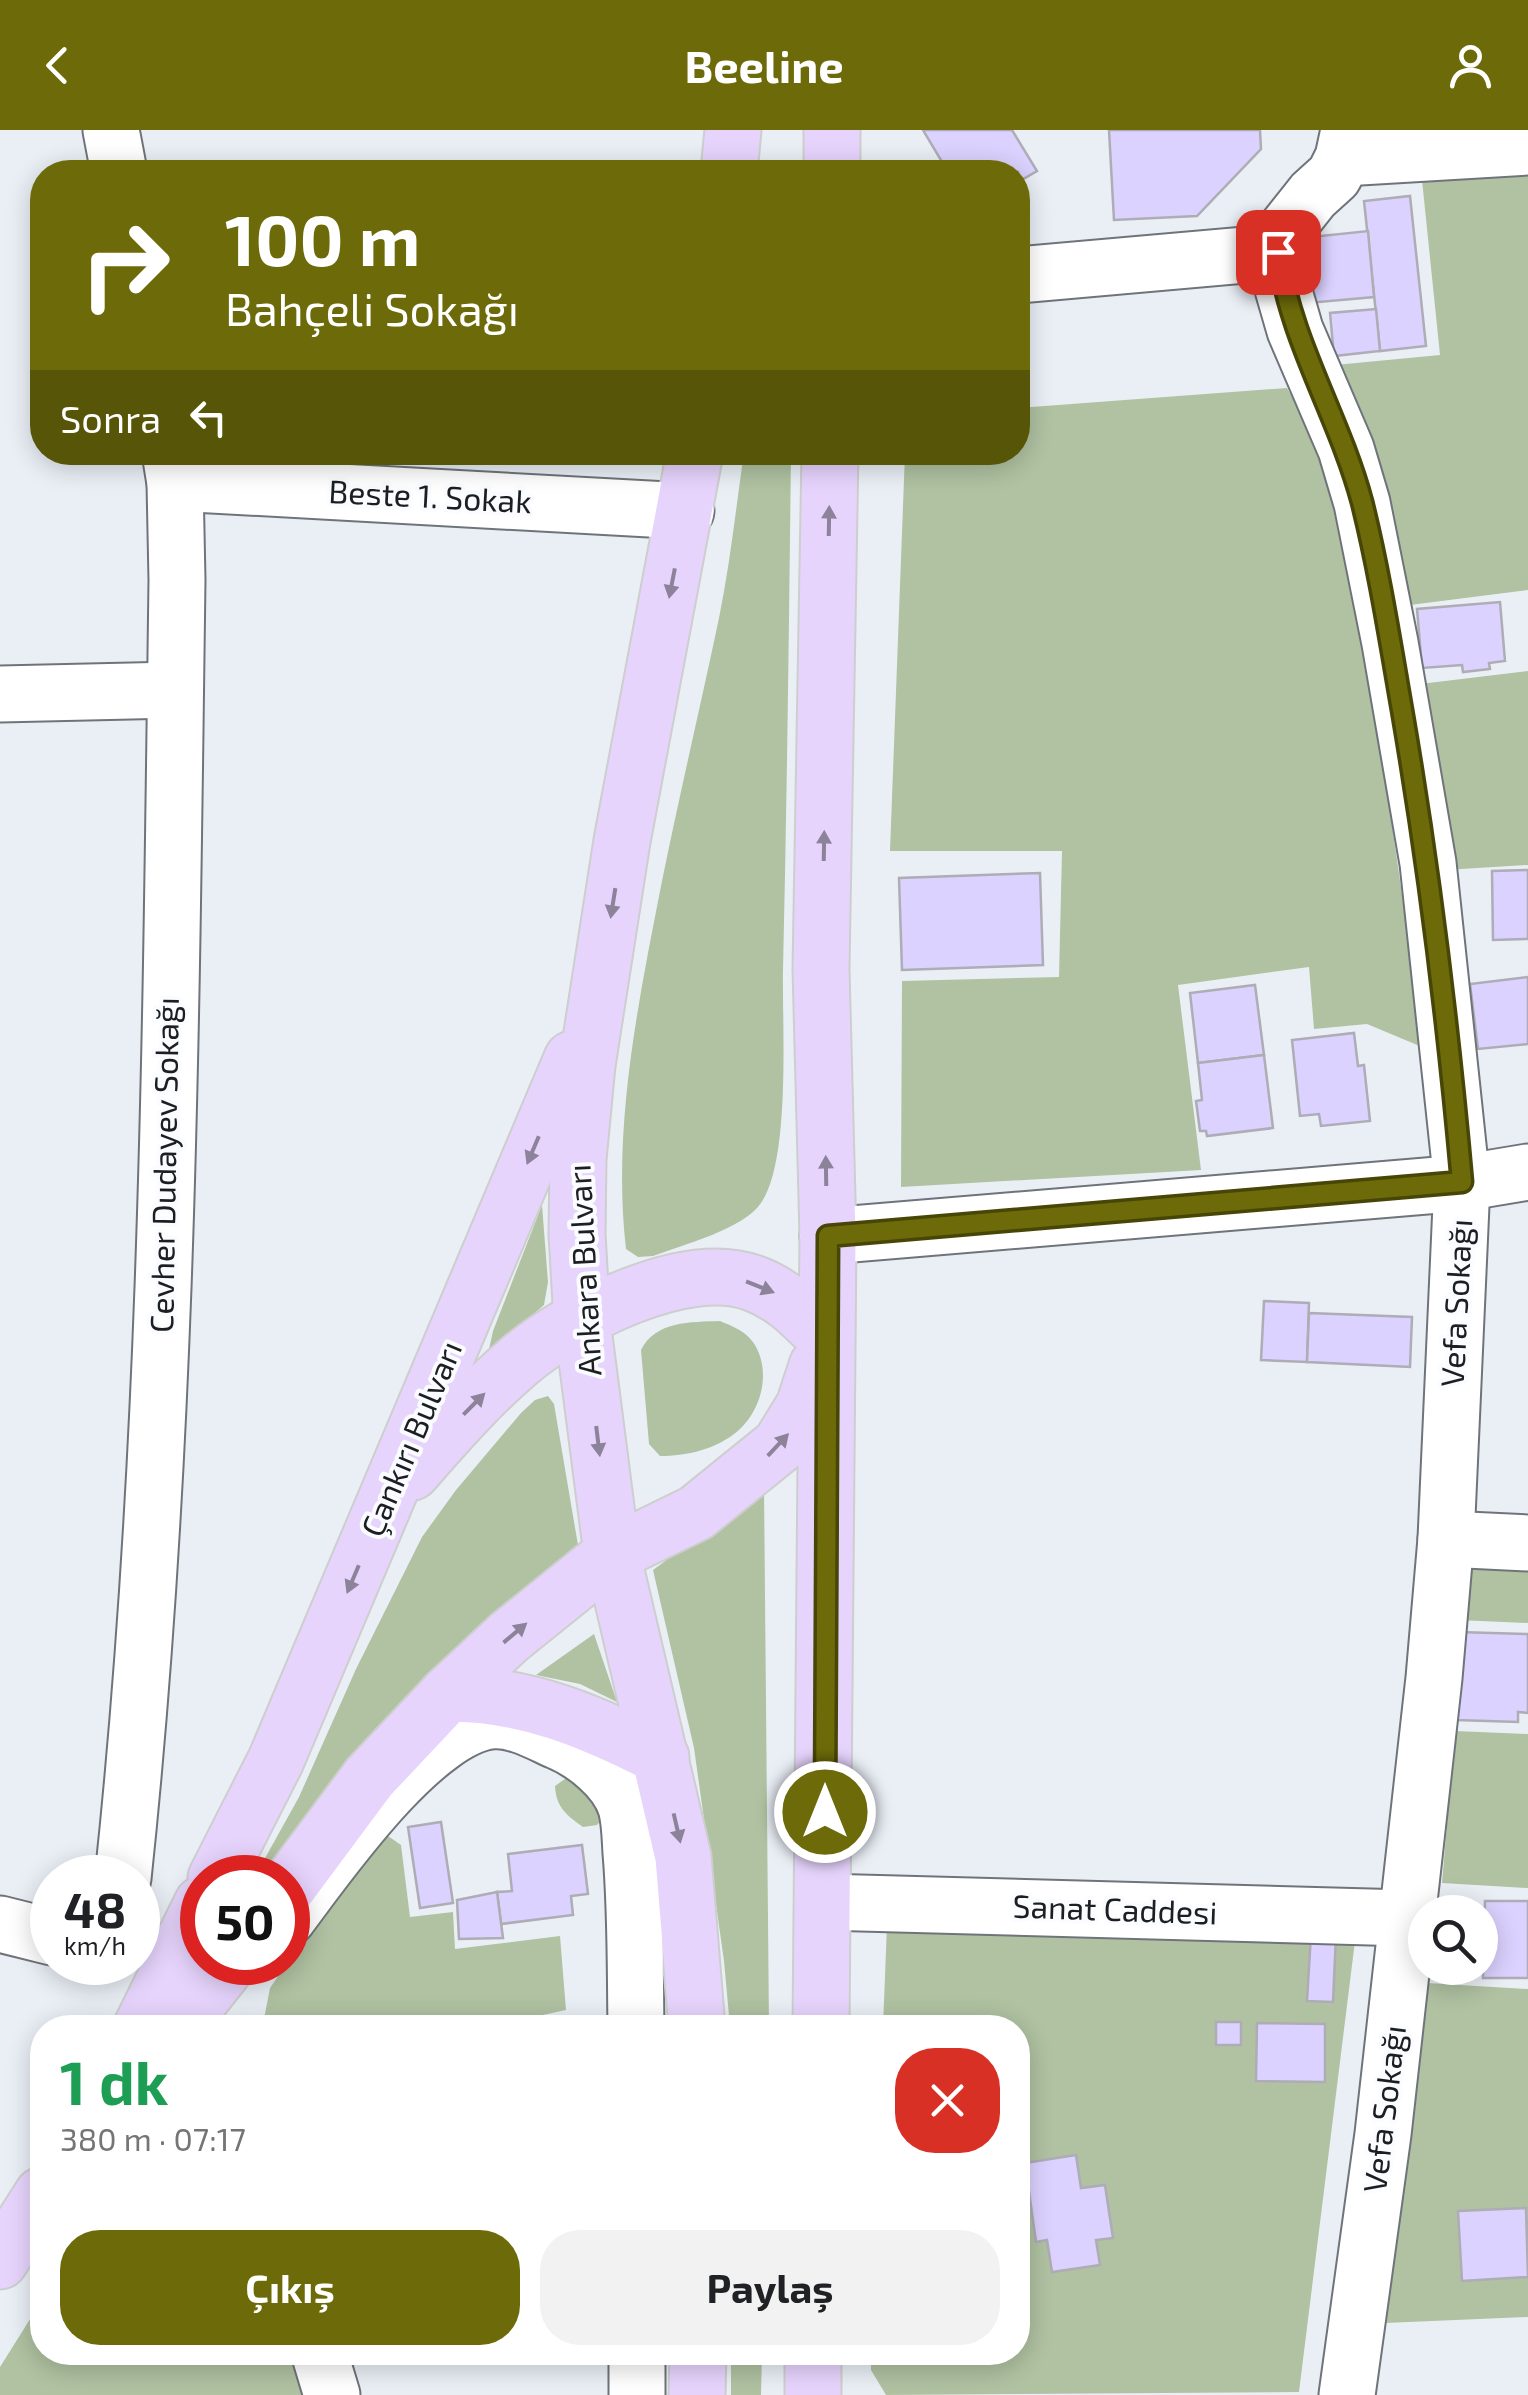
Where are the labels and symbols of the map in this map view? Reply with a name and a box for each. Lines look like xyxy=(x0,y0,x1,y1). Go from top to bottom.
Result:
pin xyxy=(1236,210,1321,295)
street label: Beste 1. Sokak xyxy=(328,471,533,519)
one-way arrow xyxy=(822,505,838,537)
one-way arrow xyxy=(664,568,680,599)
one-way arrow xyxy=(816,830,832,862)
one-way arrow xyxy=(605,887,620,919)
street label: Cevher Dudayev Sokağı xyxy=(141,997,185,1333)
one-way arrow xyxy=(525,1135,541,1165)
one-way arrow xyxy=(818,1155,834,1187)
street label: Ankara Bulvarı xyxy=(558,1163,608,1377)
street label: Vefa Sokağı xyxy=(1432,1218,1478,1388)
one-way arrow xyxy=(745,1279,775,1295)
street label: Çankırı Bulvarı xyxy=(352,1335,470,1542)
one-way arrow xyxy=(462,1392,486,1416)
one-way arrow xyxy=(590,1426,606,1457)
one-way arrow xyxy=(766,1433,789,1457)
one-way arrow xyxy=(345,1564,361,1594)
one-way arrow xyxy=(502,1622,527,1644)
position arrow xyxy=(773,1760,877,1864)
one-way arrow xyxy=(670,1813,685,1844)
speed limit sign: 50 xyxy=(180,1855,310,1985)
street label: Sanat Caddesi xyxy=(1012,1885,1218,1931)
street label: Vefa Sokağı xyxy=(1354,2023,1412,2195)

